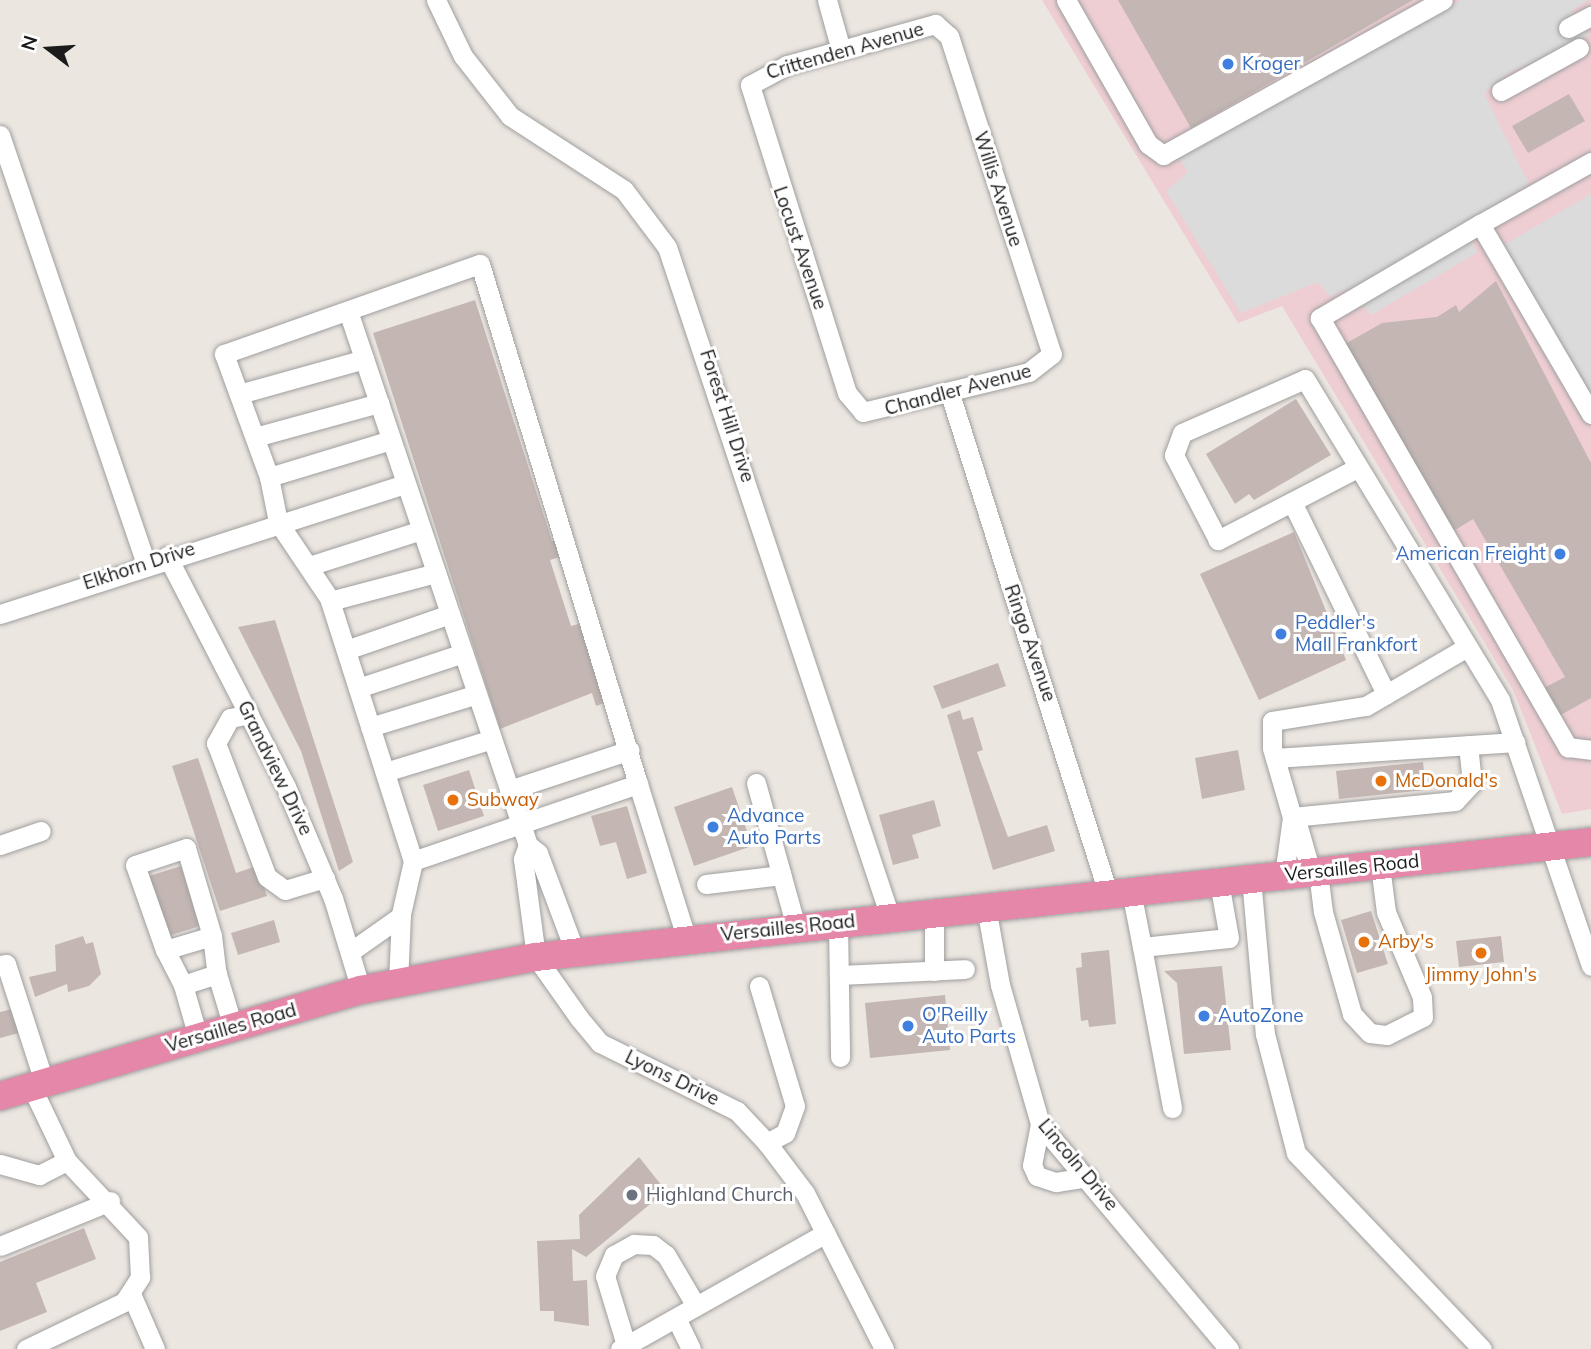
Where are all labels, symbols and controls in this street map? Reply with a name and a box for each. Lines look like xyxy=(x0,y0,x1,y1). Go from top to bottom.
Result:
north arrow xyxy=(14,14,84,84)
street label: Crittenden Avenue xyxy=(764,18,926,84)
text: N xyxy=(15,32,42,53)
place label: Kroger xyxy=(1242,53,1300,75)
marker: Kroger xyxy=(1220,56,1236,72)
street label: Willis Avenue xyxy=(969,129,1027,249)
street label: Locust Avenue xyxy=(768,183,832,313)
street label: Forest Hill Drive xyxy=(695,347,759,485)
street label: Chandler Avenue xyxy=(882,359,1034,421)
street label: Elkhorn Drive xyxy=(80,537,198,595)
place label: American Freight xyxy=(1395,543,1546,565)
marker: American Freight xyxy=(1552,546,1568,562)
street label: Ringo Avenue xyxy=(999,581,1061,705)
place label: Peddler's Mall Frankfort xyxy=(1295,612,1417,656)
marker: Peddler's Mall Frankfort xyxy=(1273,626,1289,642)
street label: Grandview Drive xyxy=(233,697,317,839)
place label: McDonald's xyxy=(1395,770,1498,792)
marker: McDonald's xyxy=(1373,773,1389,789)
place label: Subway xyxy=(467,789,539,811)
marker: Subway xyxy=(445,792,461,808)
place label: Advance Auto Parts xyxy=(727,805,821,849)
marker: Advance Auto Parts xyxy=(705,819,721,835)
street label: Versailles Road xyxy=(1284,850,1420,886)
street label: Versailles Road xyxy=(720,910,856,946)
place label: Arby's xyxy=(1378,931,1434,953)
marker: Arby's xyxy=(1356,934,1372,950)
marker: Jimmy John's xyxy=(1473,945,1489,961)
place label: Jimmy John's xyxy=(1425,964,1537,986)
street label: Versailles Road xyxy=(163,998,299,1058)
place label: O'Reilly Auto Parts xyxy=(922,1004,1016,1048)
place label: AutoZone xyxy=(1218,1005,1304,1027)
marker: AutoZone xyxy=(1196,1008,1212,1024)
marker: O'Reilly Auto Parts xyxy=(900,1018,916,1034)
street label: Lyons Drive xyxy=(621,1045,723,1111)
street label: Lincoln Drive xyxy=(1033,1115,1123,1215)
place label: Highland Church xyxy=(646,1184,793,1206)
marker: Highland Church xyxy=(624,1187,640,1203)

